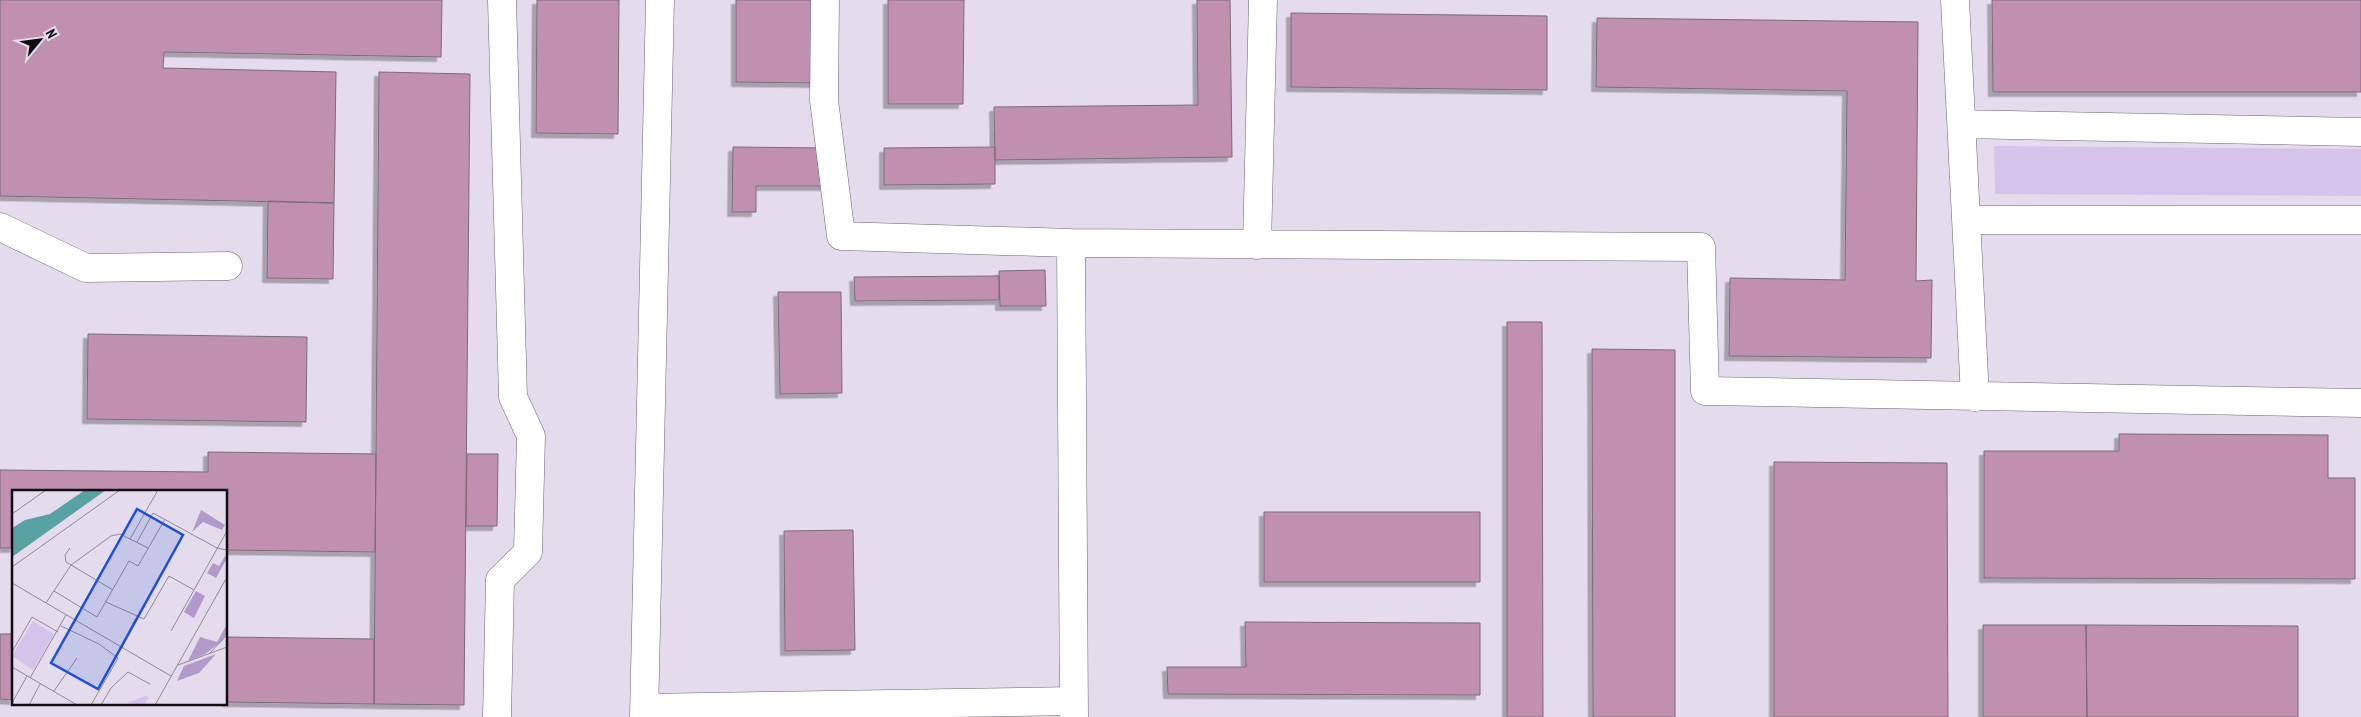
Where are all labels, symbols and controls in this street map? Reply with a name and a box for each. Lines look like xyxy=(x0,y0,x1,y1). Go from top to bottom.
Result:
north arrow xyxy=(15,15,65,65)
text: N xyxy=(42,26,61,41)
inset map xyxy=(12,490,228,704)

